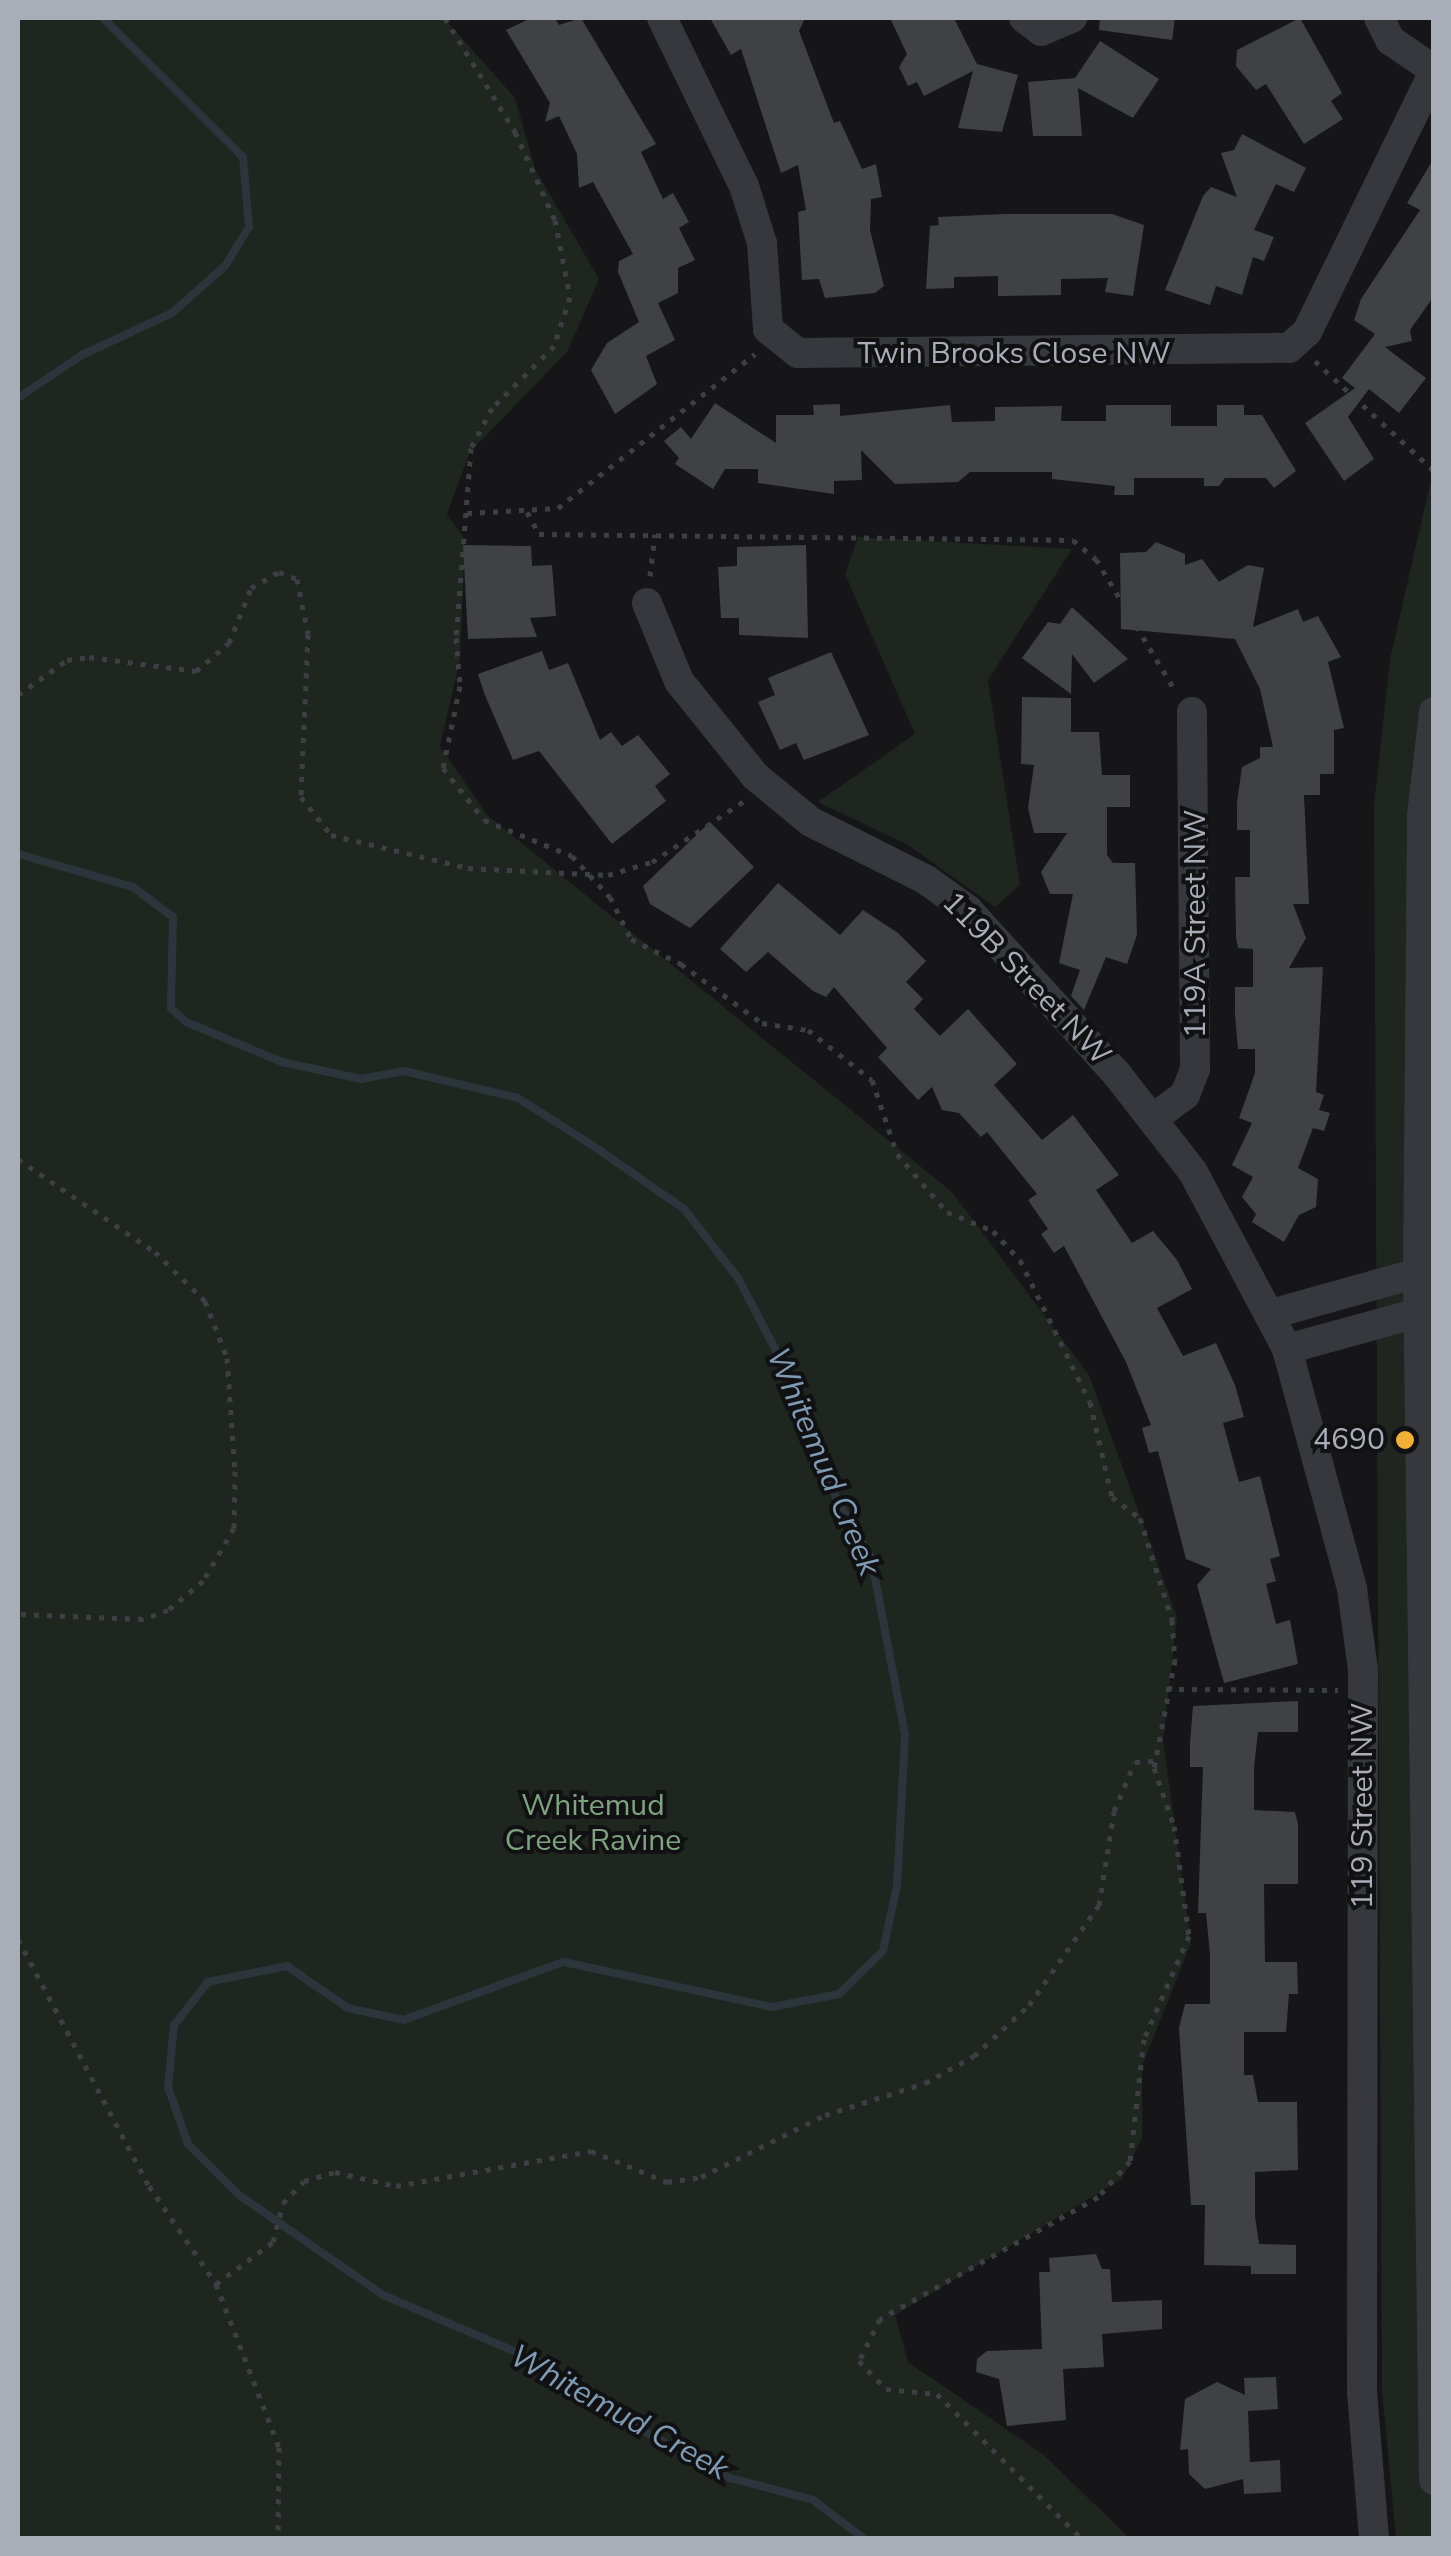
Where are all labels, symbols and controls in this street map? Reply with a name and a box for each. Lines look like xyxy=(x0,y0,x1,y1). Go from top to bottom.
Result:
street label: Twin Brooks Close NW xyxy=(857,336,1171,372)
street label: 119A Street NW xyxy=(1178,810,1214,1038)
street label: 119B Street NW xyxy=(934,885,1118,1073)
water label: Whitemud Creek xyxy=(758,1342,888,1582)
place label: 4690 xyxy=(1313,1422,1385,1458)
marker: 4690 xyxy=(1394,1429,1416,1451)
street label: 119 Street NW xyxy=(1345,1703,1381,1909)
park label: Whitemud Creek Ravine xyxy=(505,1788,681,1858)
water label: Whitemud Creek xyxy=(503,2337,735,2489)

